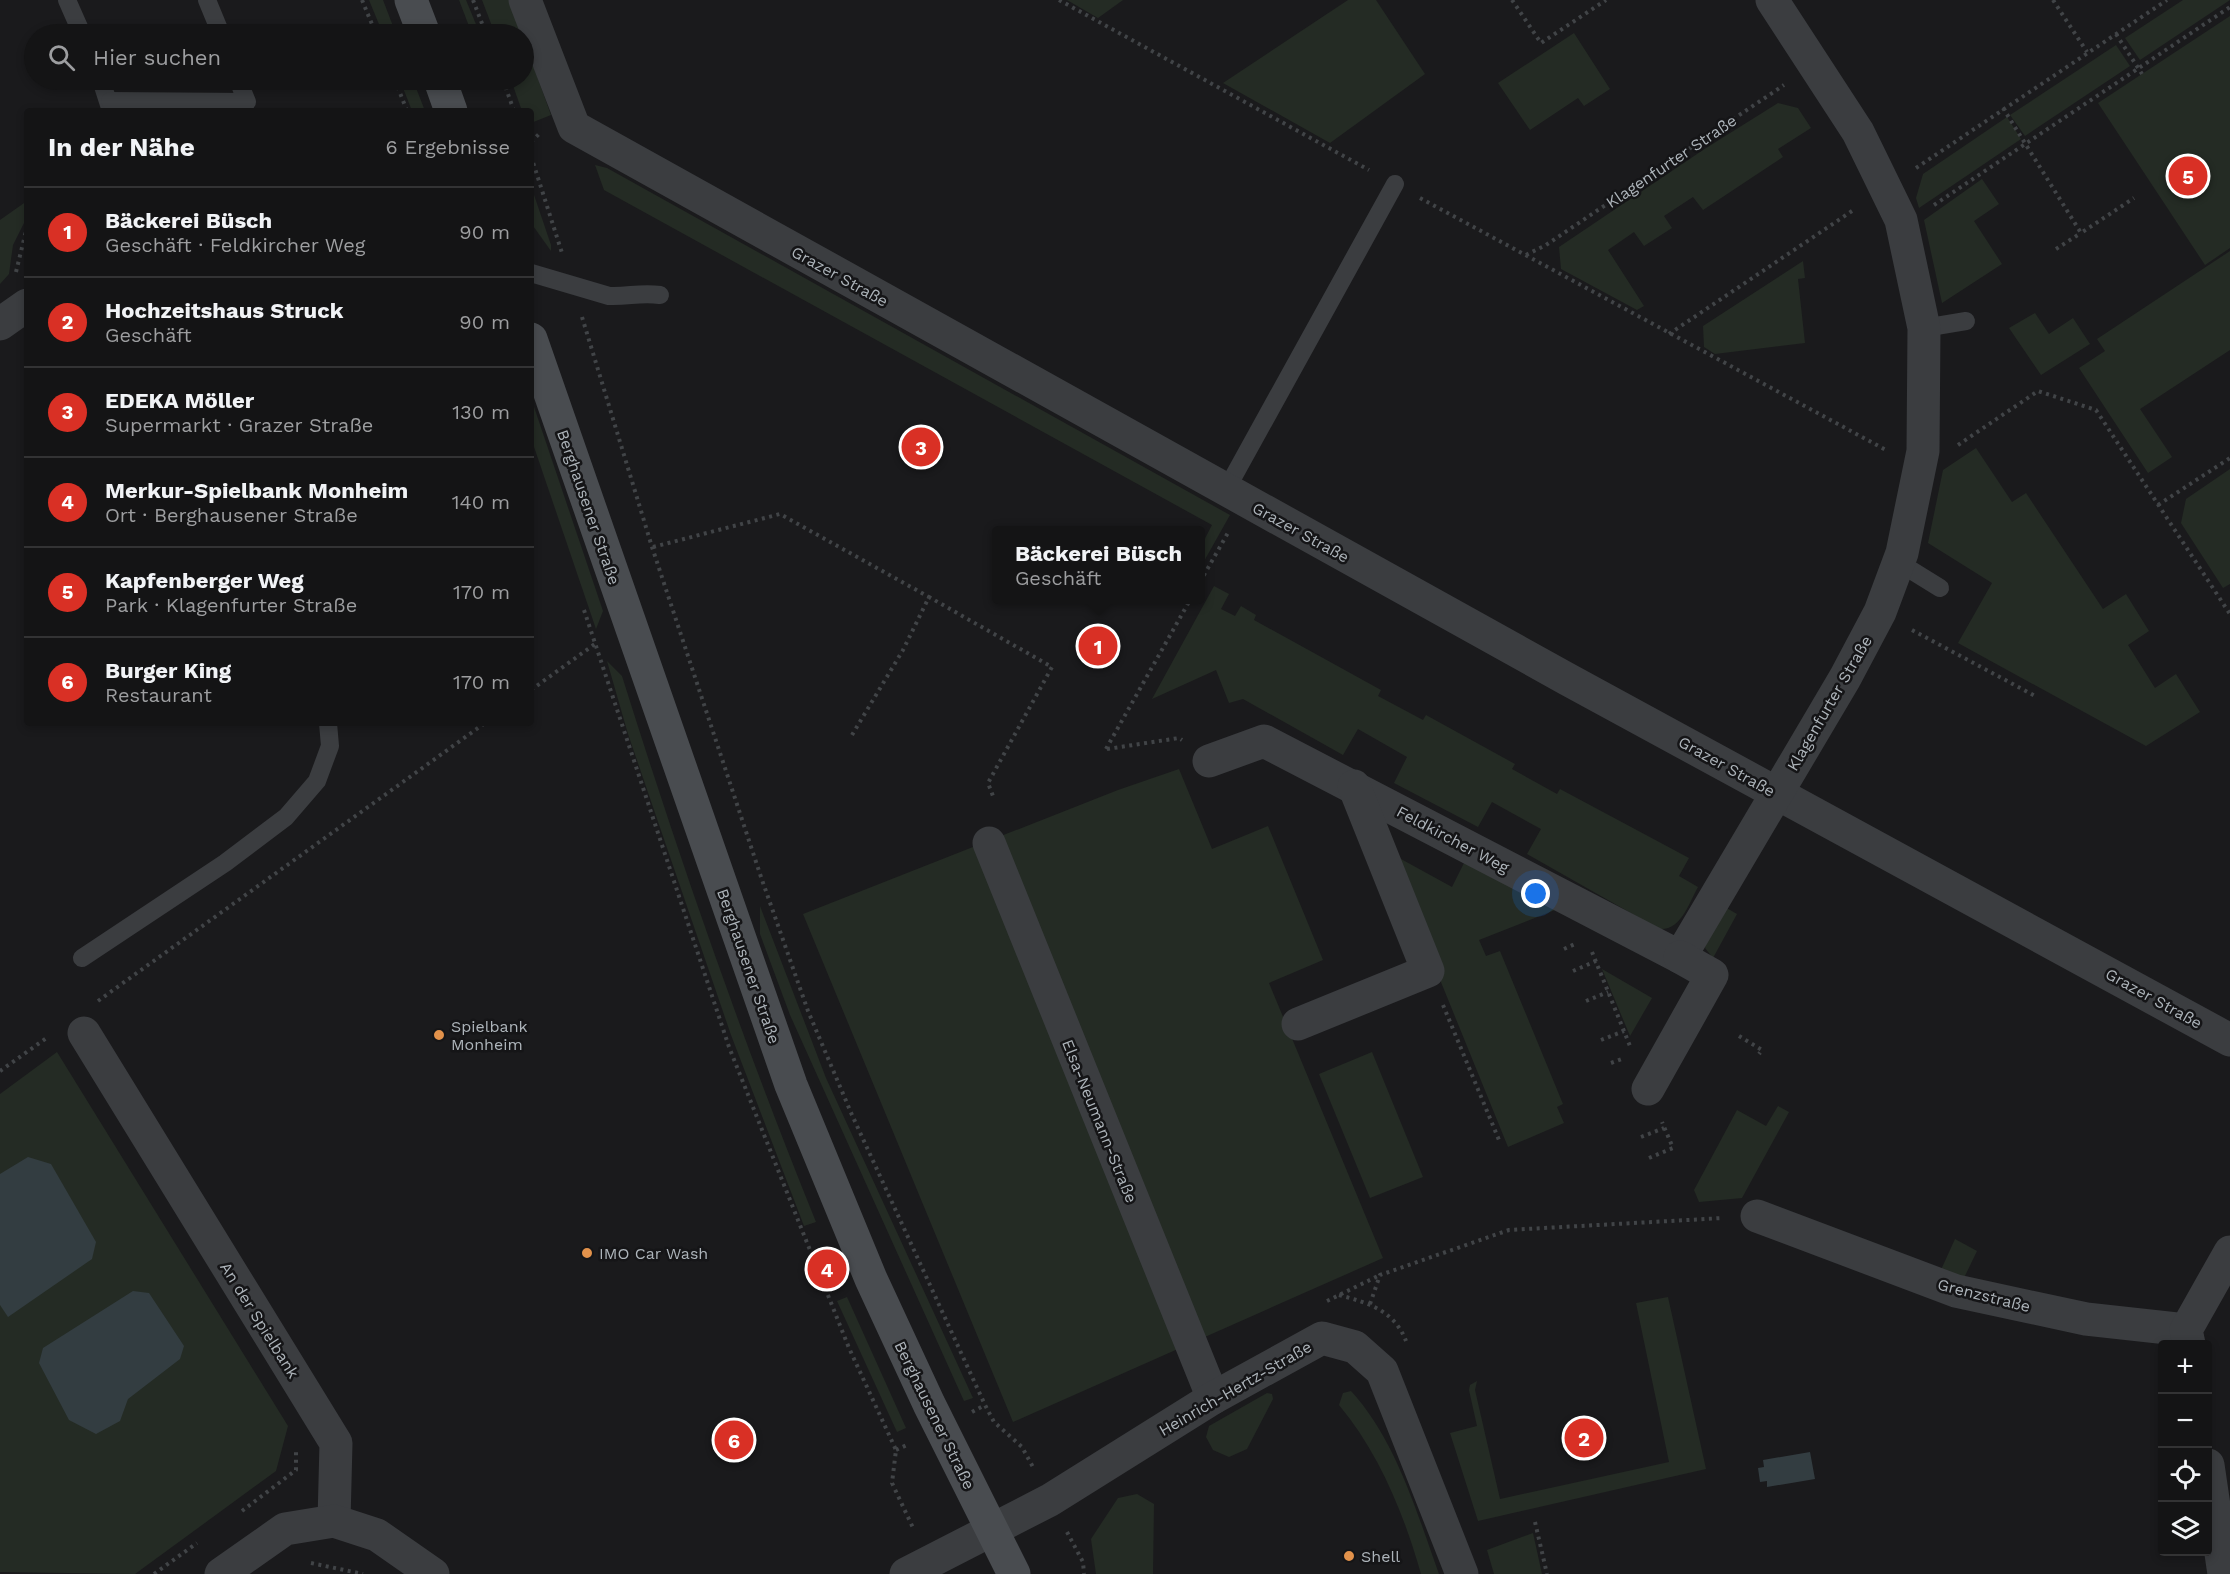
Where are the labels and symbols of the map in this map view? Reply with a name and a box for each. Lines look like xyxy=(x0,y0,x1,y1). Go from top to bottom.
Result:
street label: Klagenfurter Straße xyxy=(1602,111,1740,212)
pin: 5 xyxy=(2168,154,2208,198)
street label: Grazer Straße xyxy=(788,242,891,311)
pin: 3 xyxy=(902,424,940,470)
street label: Berghausener Straße xyxy=(553,427,624,587)
street label: Grazer Straße xyxy=(1249,498,1352,567)
pin: 1 xyxy=(1078,624,1118,668)
street label: Klagenfurter Straße xyxy=(1783,632,1876,774)
street label: Grazer Straße xyxy=(1675,732,1778,801)
street label: Feldkircher Weg xyxy=(1393,802,1513,877)
your location xyxy=(1521,879,1550,908)
street label: Berghausener Straße xyxy=(713,886,784,1046)
street label: Grazer Straße xyxy=(2102,964,2205,1033)
place label: Spielbank Monheim xyxy=(451,1017,528,1054)
marker: Spielbank Monheim xyxy=(432,1028,446,1042)
street label: Elsa-Neumann-Straße xyxy=(1058,1037,1141,1206)
place label: IMO Car Wash xyxy=(599,1244,708,1263)
marker: IMO Car Wash xyxy=(580,1246,594,1260)
pin: 4 xyxy=(808,1246,846,1292)
street label: An der Spielbank xyxy=(216,1259,303,1382)
street label: Grenzstraße xyxy=(1935,1275,2032,1316)
street label: Heinrich-Hertz-Straße xyxy=(1155,1337,1315,1440)
street label: Berghausener Straße xyxy=(890,1338,979,1493)
pin: 2 xyxy=(1564,1416,1604,1460)
pin: 6 xyxy=(714,1418,754,1462)
place label: Shell xyxy=(1361,1547,1400,1566)
marker: Shell xyxy=(1342,1549,1356,1563)

